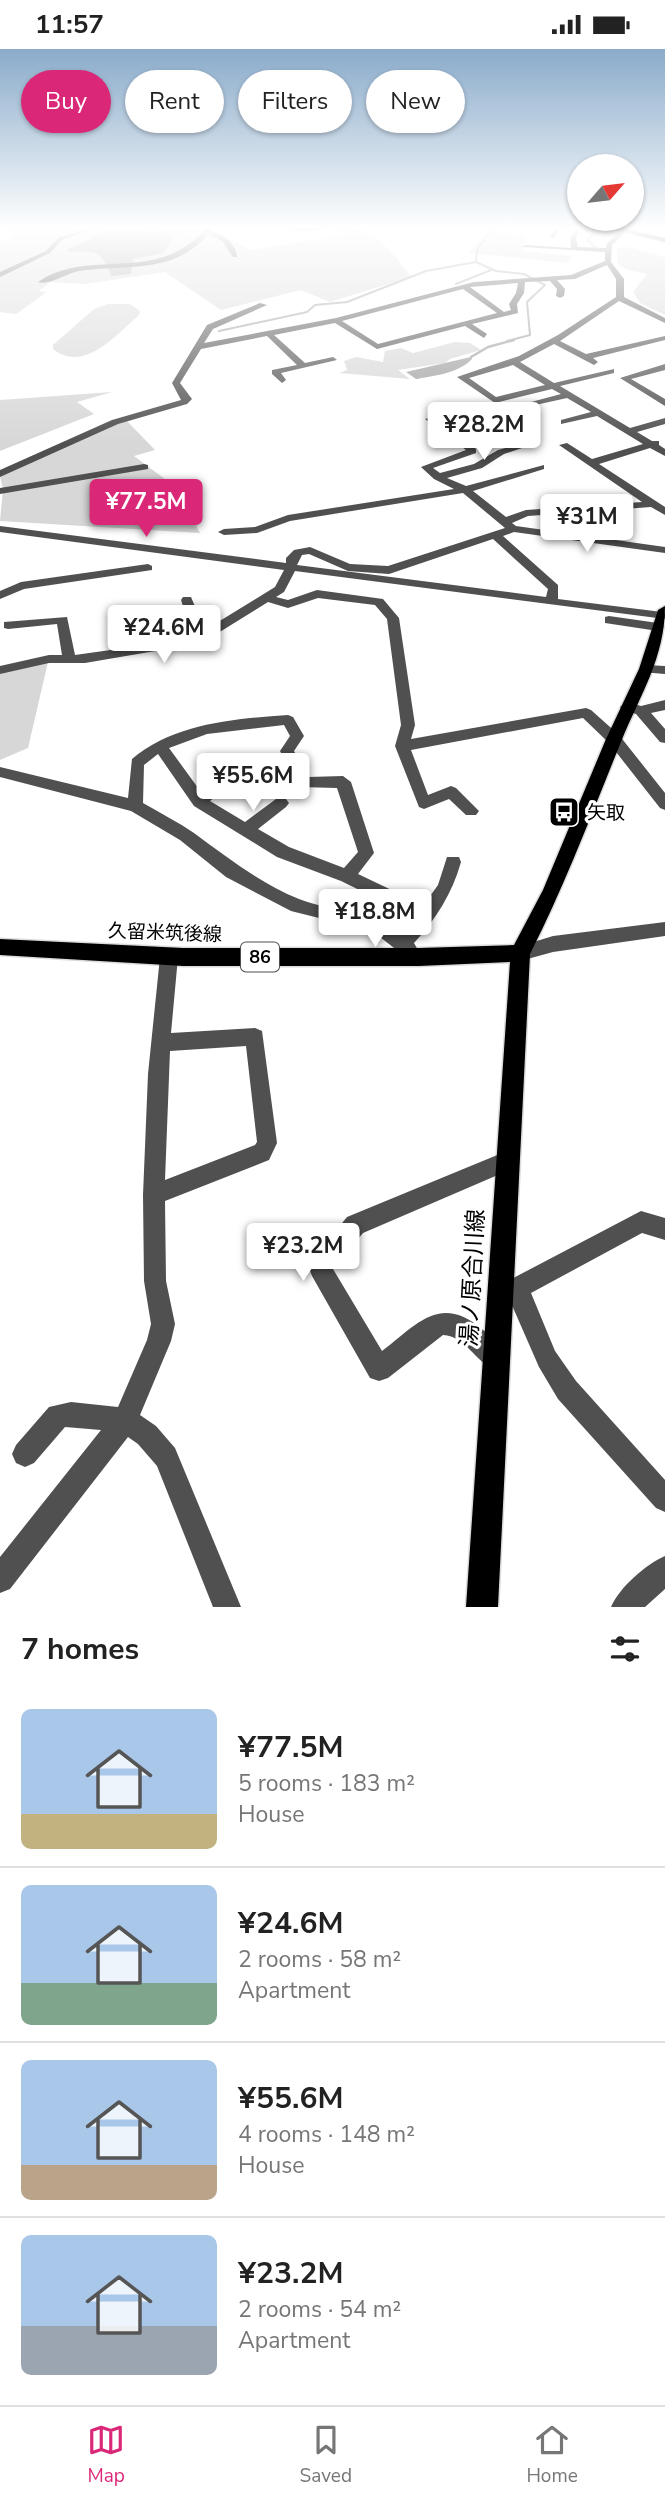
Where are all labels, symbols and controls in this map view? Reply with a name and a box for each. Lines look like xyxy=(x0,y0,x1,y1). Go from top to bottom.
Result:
text: 11:57 xyxy=(35,7,104,42)
chip: Buy xyxy=(21,70,111,133)
chip: Rent xyxy=(125,70,224,133)
chip: Filters xyxy=(238,70,352,133)
chip: New xyxy=(366,70,465,133)
north arrow xyxy=(567,154,644,231)
map controls xyxy=(567,154,644,231)
pin: ¥28.2M xyxy=(427,403,541,462)
text: ¥28.2M xyxy=(444,409,524,440)
pin: ¥77.5M xyxy=(89,479,203,539)
text: ¥77.5M xyxy=(106,486,186,517)
pin: ¥31M xyxy=(546,495,628,554)
text: ¥31M xyxy=(556,501,618,532)
pin: ¥24.6M xyxy=(107,605,221,665)
text: ¥24.6M xyxy=(124,612,204,643)
pin: ¥55.6M xyxy=(196,753,310,813)
text: ¥55.6M xyxy=(213,760,293,791)
bus stop icon: 矢取 xyxy=(547,795,581,829)
place label: 矢取 xyxy=(587,800,625,826)
pin: ¥18.8M xyxy=(318,890,432,949)
text: ¥18.8M xyxy=(335,896,415,927)
street label: 久留米筑後線 xyxy=(108,918,222,948)
road number: 86 xyxy=(241,943,279,972)
street label: 湯ノ原合川線 xyxy=(453,1208,492,1348)
pin: ¥23.2M xyxy=(246,1223,360,1283)
text: ¥23.2M xyxy=(263,1230,343,1261)
text: 7 homes xyxy=(21,1629,139,1670)
icon: filters xyxy=(606,1630,644,1668)
text: ¥77.5M xyxy=(238,1727,343,1768)
icon: home xyxy=(77,1737,161,1821)
text: 5 rooms · 183 m² xyxy=(238,1768,415,1799)
text: House xyxy=(238,1799,305,1830)
text: ¥24.6M xyxy=(238,1903,343,1944)
icon: home xyxy=(77,1913,161,1997)
text: 2 rooms · 58 m² xyxy=(238,1944,401,1975)
text: Apartment xyxy=(238,1975,350,2006)
text: ¥55.6M xyxy=(238,2078,343,2119)
icon: home xyxy=(77,2088,161,2172)
text: 4 rooms · 148 m² xyxy=(238,2119,415,2150)
text: House xyxy=(238,2150,305,2181)
text: ¥23.2M xyxy=(238,2253,343,2294)
icon: home xyxy=(77,2263,161,2347)
text: 2 rooms · 54 m² xyxy=(238,2294,401,2325)
text: Apartment xyxy=(238,2325,350,2356)
tab: Map xyxy=(87,2421,125,2489)
tab: Saved xyxy=(300,2421,352,2489)
tab: Home xyxy=(526,2421,578,2489)

